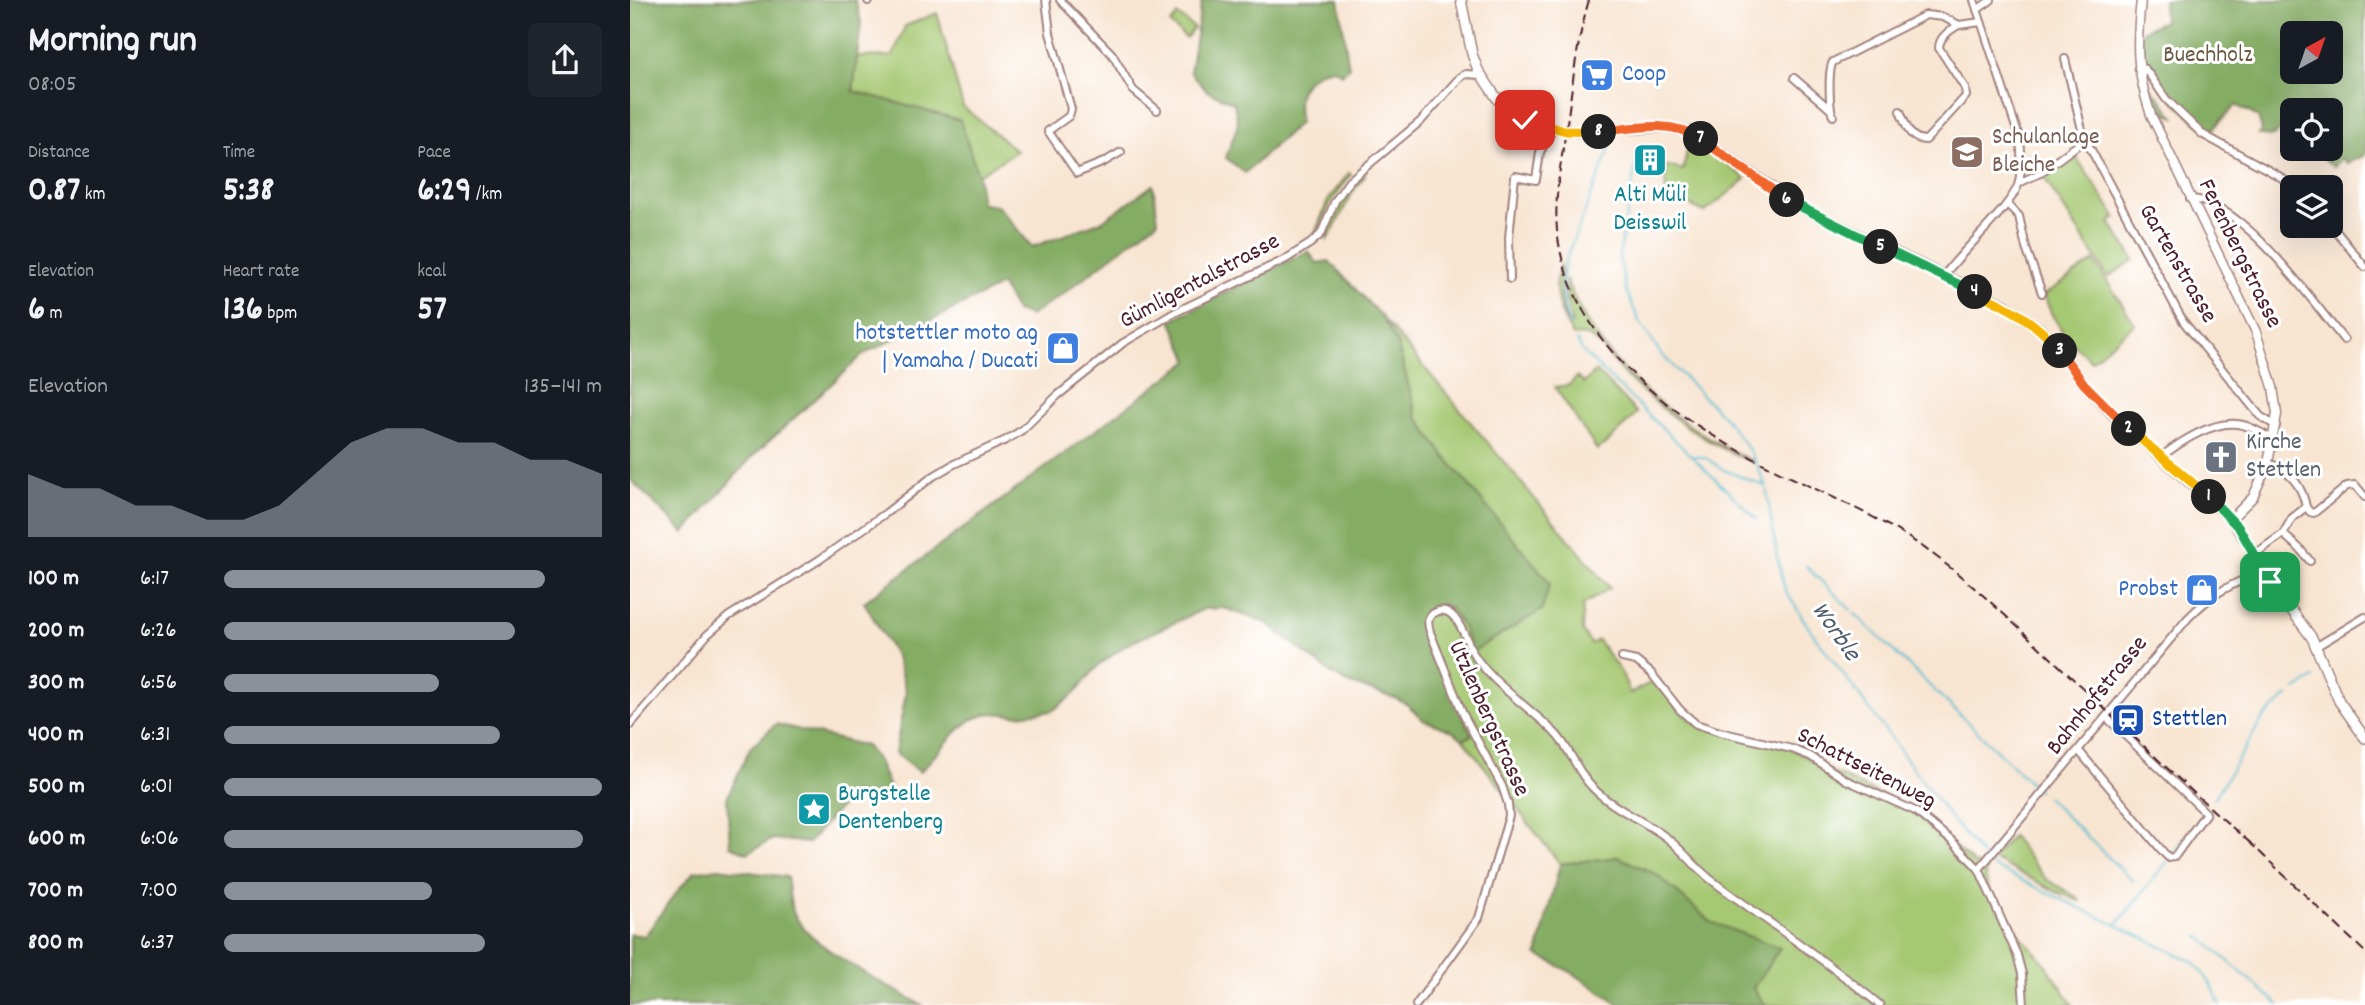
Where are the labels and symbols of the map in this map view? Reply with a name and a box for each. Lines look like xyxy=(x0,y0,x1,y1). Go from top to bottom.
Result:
north arrow xyxy=(2280,21,2343,84)
park label: Buechholz xyxy=(2163,39,2253,73)
supermarket icon: Coop xyxy=(1578,56,1616,94)
place label: Coop xyxy=(1622,58,1666,92)
pin xyxy=(1495,90,1555,150)
pin: 8 xyxy=(1581,114,1616,150)
place label: Schulanlage Bleiche xyxy=(1992,121,2100,183)
pin: 7 xyxy=(1684,122,1718,156)
school or university icon: Schulanlage Bleiche xyxy=(1948,133,1986,171)
building icon: Alti Müli Deisswil xyxy=(1631,141,1669,179)
street label: Ferenbergstrasse xyxy=(2188,174,2290,334)
place label: Alti Müli Deisswil xyxy=(1613,179,1687,241)
pin: 6 xyxy=(1770,182,1804,218)
street label: Gartenstrasse xyxy=(2129,198,2225,330)
street label: Gümligentalstrasse xyxy=(1114,225,1286,339)
pin: 5 xyxy=(1864,230,1898,264)
pin: 4 xyxy=(1958,274,1992,310)
place label: hotstettler moto ag | Yamaha / Ducati xyxy=(856,317,1038,379)
shop icon: hotstettler moto ag | Yamaha / Ducati xyxy=(1044,329,1082,367)
pin: 3 xyxy=(2042,334,2078,368)
pin: 2 xyxy=(2112,412,2146,446)
place label: Kirche Stettlen xyxy=(2246,426,2321,488)
church icon: Kirche Stettlen xyxy=(2202,438,2240,476)
pin: 1 xyxy=(2192,480,2226,514)
pin xyxy=(2240,552,2300,612)
shop icon: Probst xyxy=(2183,571,2221,609)
place label: Probst xyxy=(2118,573,2178,607)
water label: Worble xyxy=(1801,595,1870,671)
street label: Bahnhofstrasse xyxy=(2039,629,2157,763)
street label: Utzlenbergstrasse xyxy=(1438,636,1538,802)
station icon: Stettlen xyxy=(2109,701,2147,739)
place label: Stettlen xyxy=(2152,703,2227,737)
street label: Schattseitenweg xyxy=(1790,719,1942,819)
place label: Burgstelle Dentenberg xyxy=(838,778,943,840)
place icon: Burgstelle Dentenberg xyxy=(795,790,833,828)

